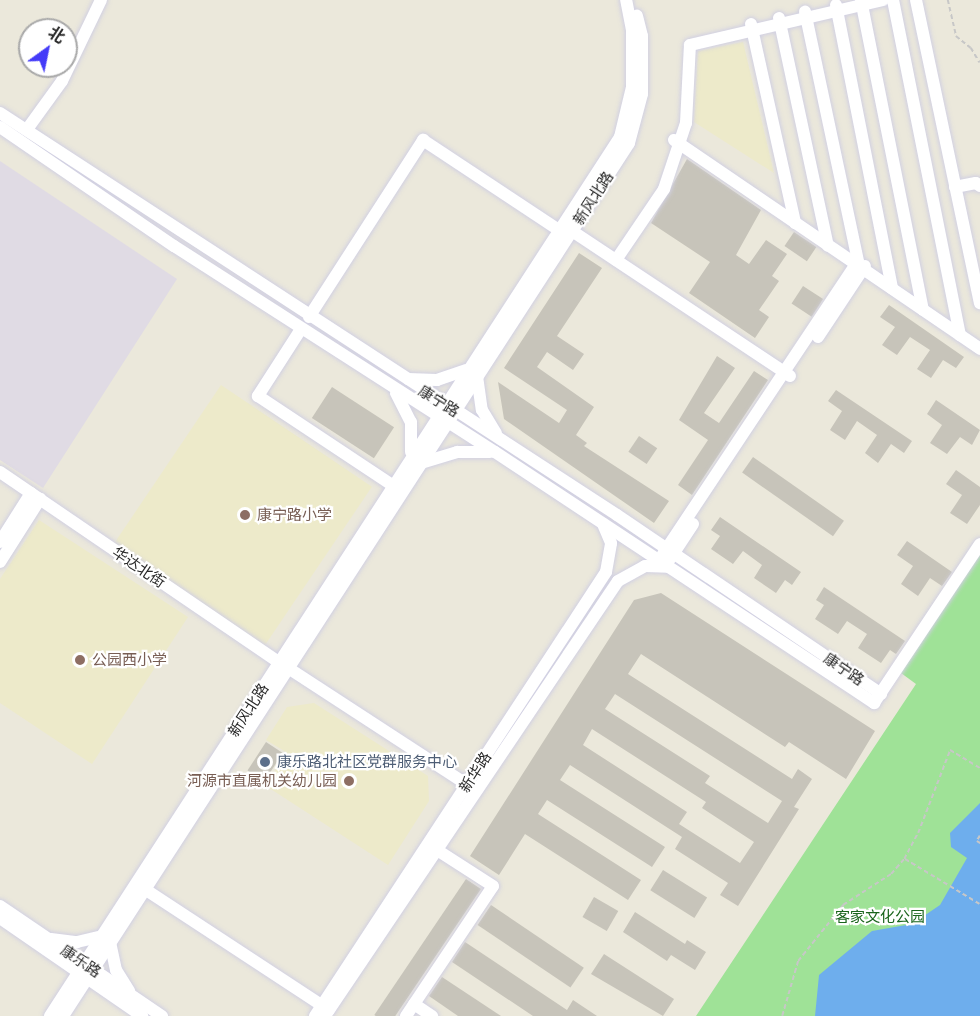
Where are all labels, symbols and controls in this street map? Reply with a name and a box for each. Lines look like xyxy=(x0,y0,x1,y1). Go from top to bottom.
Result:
north arrow xyxy=(18,18,78,78)
text: 北 xyxy=(45,22,69,47)
street label: 新风北路 xyxy=(569,168,617,228)
street label: 康宁路 xyxy=(415,381,463,421)
place label: 康宁路小学 xyxy=(257,506,332,524)
marker: 康宁路小学 xyxy=(238,508,252,522)
street label: 华达北街 xyxy=(109,543,169,591)
street label: 康宁路 xyxy=(820,649,868,689)
place label: 公园西小学 xyxy=(92,651,167,669)
marker: 公园西小学 xyxy=(73,653,87,667)
street label: 新风北路 xyxy=(224,680,272,740)
street label: 新华路 xyxy=(455,748,495,796)
place label: 康乐路北社区党群服务中心 xyxy=(277,753,457,771)
marker: 康乐路北社区党群服务中心 xyxy=(258,755,272,769)
place label: 河源市直属机关幼儿园 xyxy=(187,772,337,790)
marker: 河源市直属机关幼儿园 xyxy=(342,774,356,788)
park label: 客家文化公园 xyxy=(835,908,925,926)
street label: 康乐路 xyxy=(57,941,105,981)

